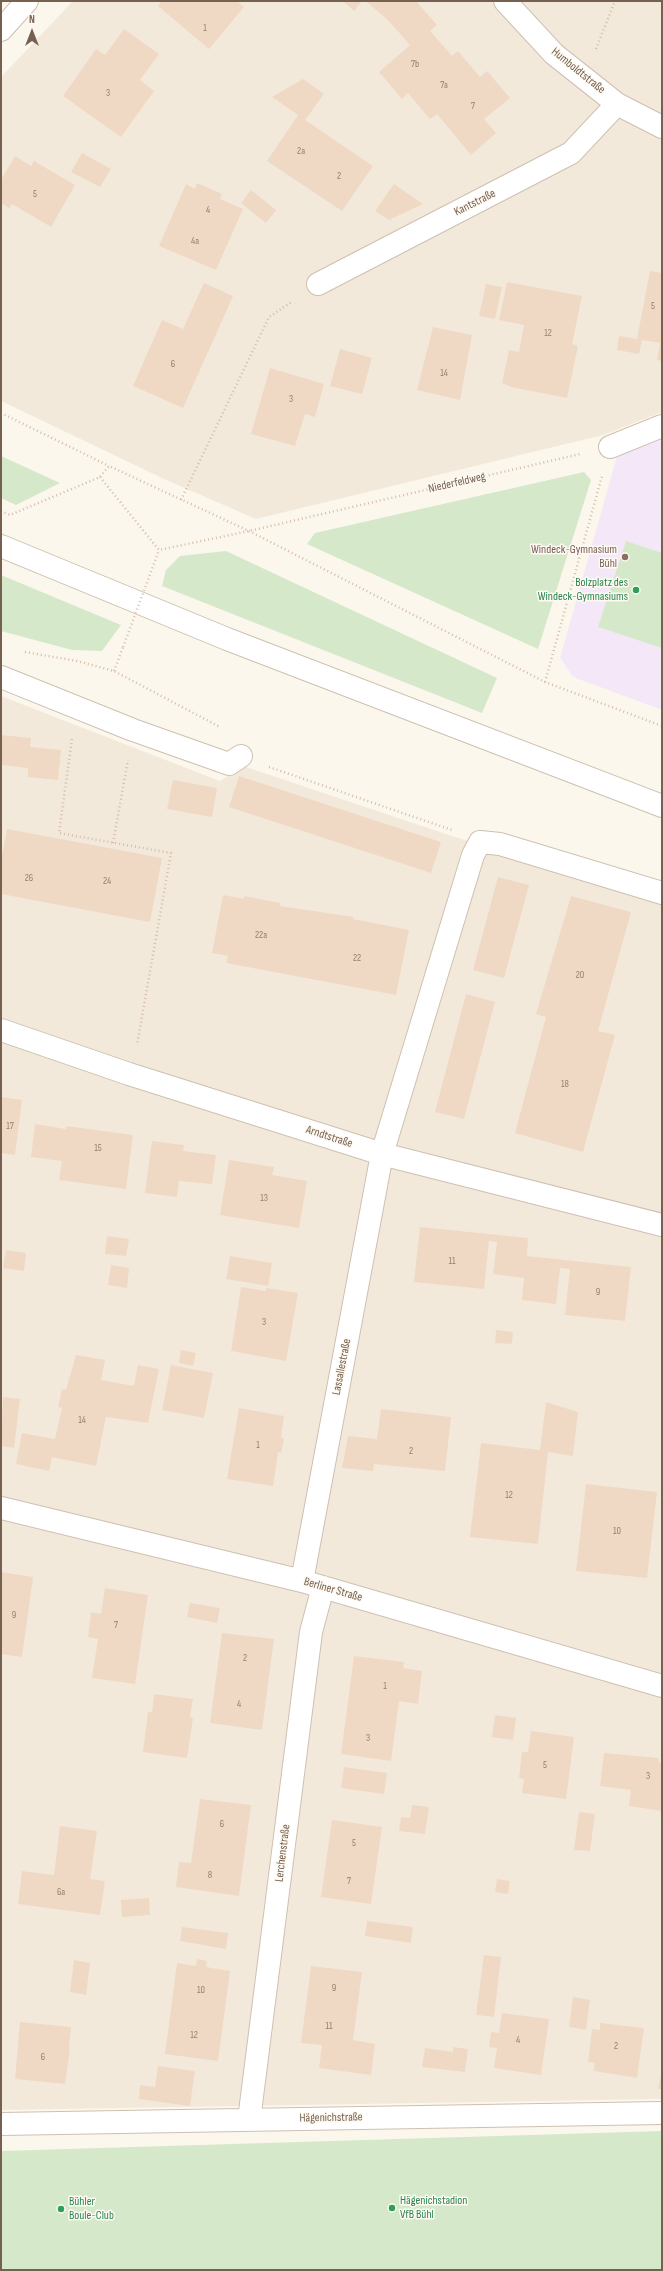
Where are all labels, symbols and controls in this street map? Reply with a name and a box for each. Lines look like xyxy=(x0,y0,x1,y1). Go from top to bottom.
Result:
north arrow xyxy=(12,12,52,52)
text: N xyxy=(29,13,35,26)
house number: 1 xyxy=(203,22,207,34)
street label: Humboldtstraße xyxy=(548,45,608,97)
house number: 7b xyxy=(411,58,419,70)
house number: 7a xyxy=(440,79,448,91)
house number: 3 xyxy=(106,87,110,99)
house number: 7 xyxy=(471,100,475,112)
house number: 2a xyxy=(297,145,305,157)
house number: 2 xyxy=(337,170,341,182)
street label: Kantstraße xyxy=(452,186,498,220)
house number: 5 xyxy=(33,188,37,200)
house number: 4 xyxy=(206,204,210,216)
house number: 4a xyxy=(191,235,199,247)
house number: 5 xyxy=(651,300,655,312)
house number: 12 xyxy=(544,327,552,339)
house number: 6 xyxy=(171,358,175,370)
house number: 14 xyxy=(440,367,448,379)
house number: 3 xyxy=(289,393,293,405)
street label: Niederfeldweg xyxy=(427,469,487,497)
place label: Windeck-Gymnasium Bühl xyxy=(531,543,617,571)
marker: Windeck-Gymnasium Bühl xyxy=(620,552,630,562)
place label: Bolzplatz des Windeck-Gymnasiums xyxy=(538,576,628,604)
marker: Bolzplatz des Windeck-Gymnasiums xyxy=(631,585,641,595)
house number: 26 xyxy=(25,872,33,884)
house number: 24 xyxy=(103,875,111,887)
house number: 22a xyxy=(255,929,267,941)
house number: 22 xyxy=(353,952,361,964)
house number: 20 xyxy=(576,969,584,981)
house number: 18 xyxy=(561,1078,569,1090)
house number: 17 xyxy=(6,1120,14,1132)
street label: Arndtstraße xyxy=(304,1123,354,1151)
house number: 15 xyxy=(94,1142,102,1154)
house number: 13 xyxy=(260,1192,268,1204)
house number: 11 xyxy=(449,1255,455,1267)
house number: 9 xyxy=(596,1286,600,1298)
house number: 3 xyxy=(262,1316,266,1328)
street label: Lassallestraße xyxy=(329,1338,355,1396)
house number: 14 xyxy=(78,1414,86,1426)
house number: 1 xyxy=(256,1439,260,1451)
house number: 2 xyxy=(409,1445,413,1457)
house number: 12 xyxy=(505,1489,513,1501)
house number: 10 xyxy=(613,1525,621,1537)
street label: Berliner Straße xyxy=(302,1575,364,1605)
house number: 9 xyxy=(12,1609,16,1621)
house number: 7 xyxy=(114,1619,118,1631)
house number: 2 xyxy=(243,1652,247,1664)
house number: 1 xyxy=(383,1680,387,1692)
house number: 4 xyxy=(237,1698,241,1710)
house number: 3 xyxy=(366,1732,370,1744)
house number: 5 xyxy=(543,1759,547,1771)
house number: 3 xyxy=(646,1770,650,1782)
house number: 6 xyxy=(220,1818,224,1830)
street label: Lerchenstraße xyxy=(272,1823,294,1883)
house number: 5 xyxy=(352,1837,356,1849)
house number: 8 xyxy=(208,1869,212,1881)
house number: 7 xyxy=(347,1875,351,1887)
house number: 6a xyxy=(57,1886,65,1898)
house number: 9 xyxy=(332,1982,336,1994)
house number: 10 xyxy=(197,1984,205,1996)
house number: 11 xyxy=(326,2020,332,2032)
house number: 12 xyxy=(190,2029,198,2041)
house number: 4 xyxy=(516,2034,520,2046)
house number: 2 xyxy=(614,2040,618,2052)
house number: 6 xyxy=(41,2051,45,2063)
street label: Hägenichstraße xyxy=(299,2110,363,2126)
place label: Hägenichstadion VfB Bühl xyxy=(400,2194,467,2222)
place label: Bühler Boule-Club xyxy=(69,2195,114,2223)
marker: Hägenichstadion VfB Bühl xyxy=(387,2203,397,2213)
marker: Bühler Boule-Club xyxy=(56,2204,66,2214)

